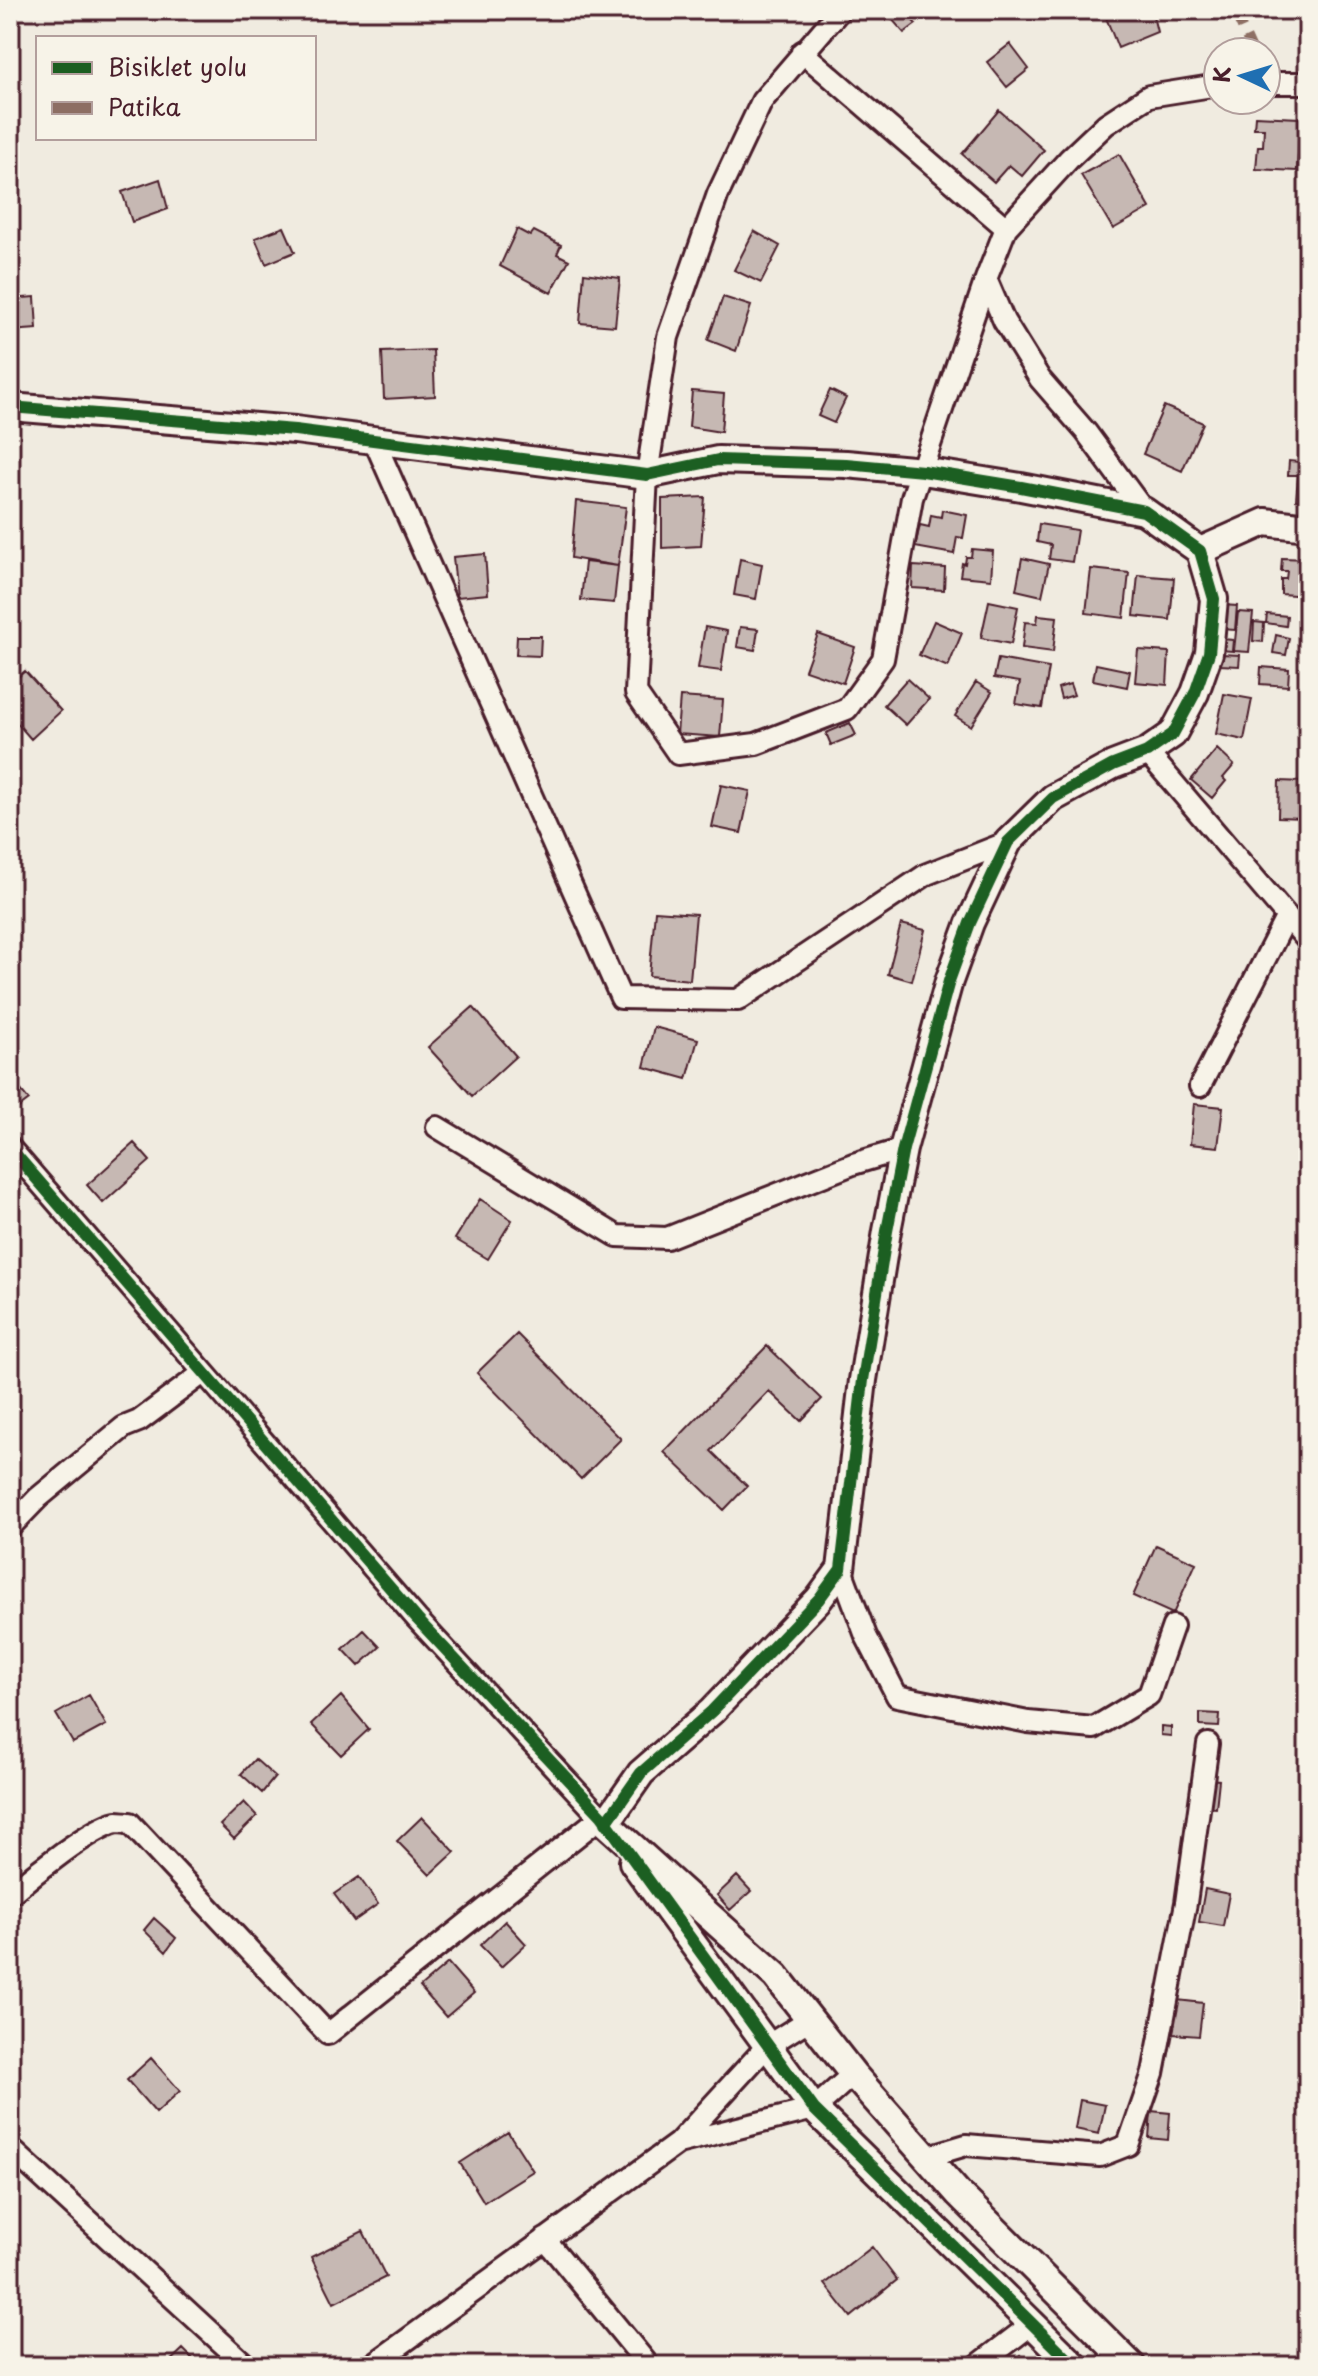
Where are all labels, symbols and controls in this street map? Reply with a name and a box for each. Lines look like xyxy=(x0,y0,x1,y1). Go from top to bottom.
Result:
legend xyxy=(36,36,316,140)
north arrow xyxy=(1202,36,1282,116)
text: Bisiklet yolu xyxy=(108,48,247,84)
text: K xyxy=(1204,65,1238,84)
text: Patika xyxy=(108,88,181,124)

